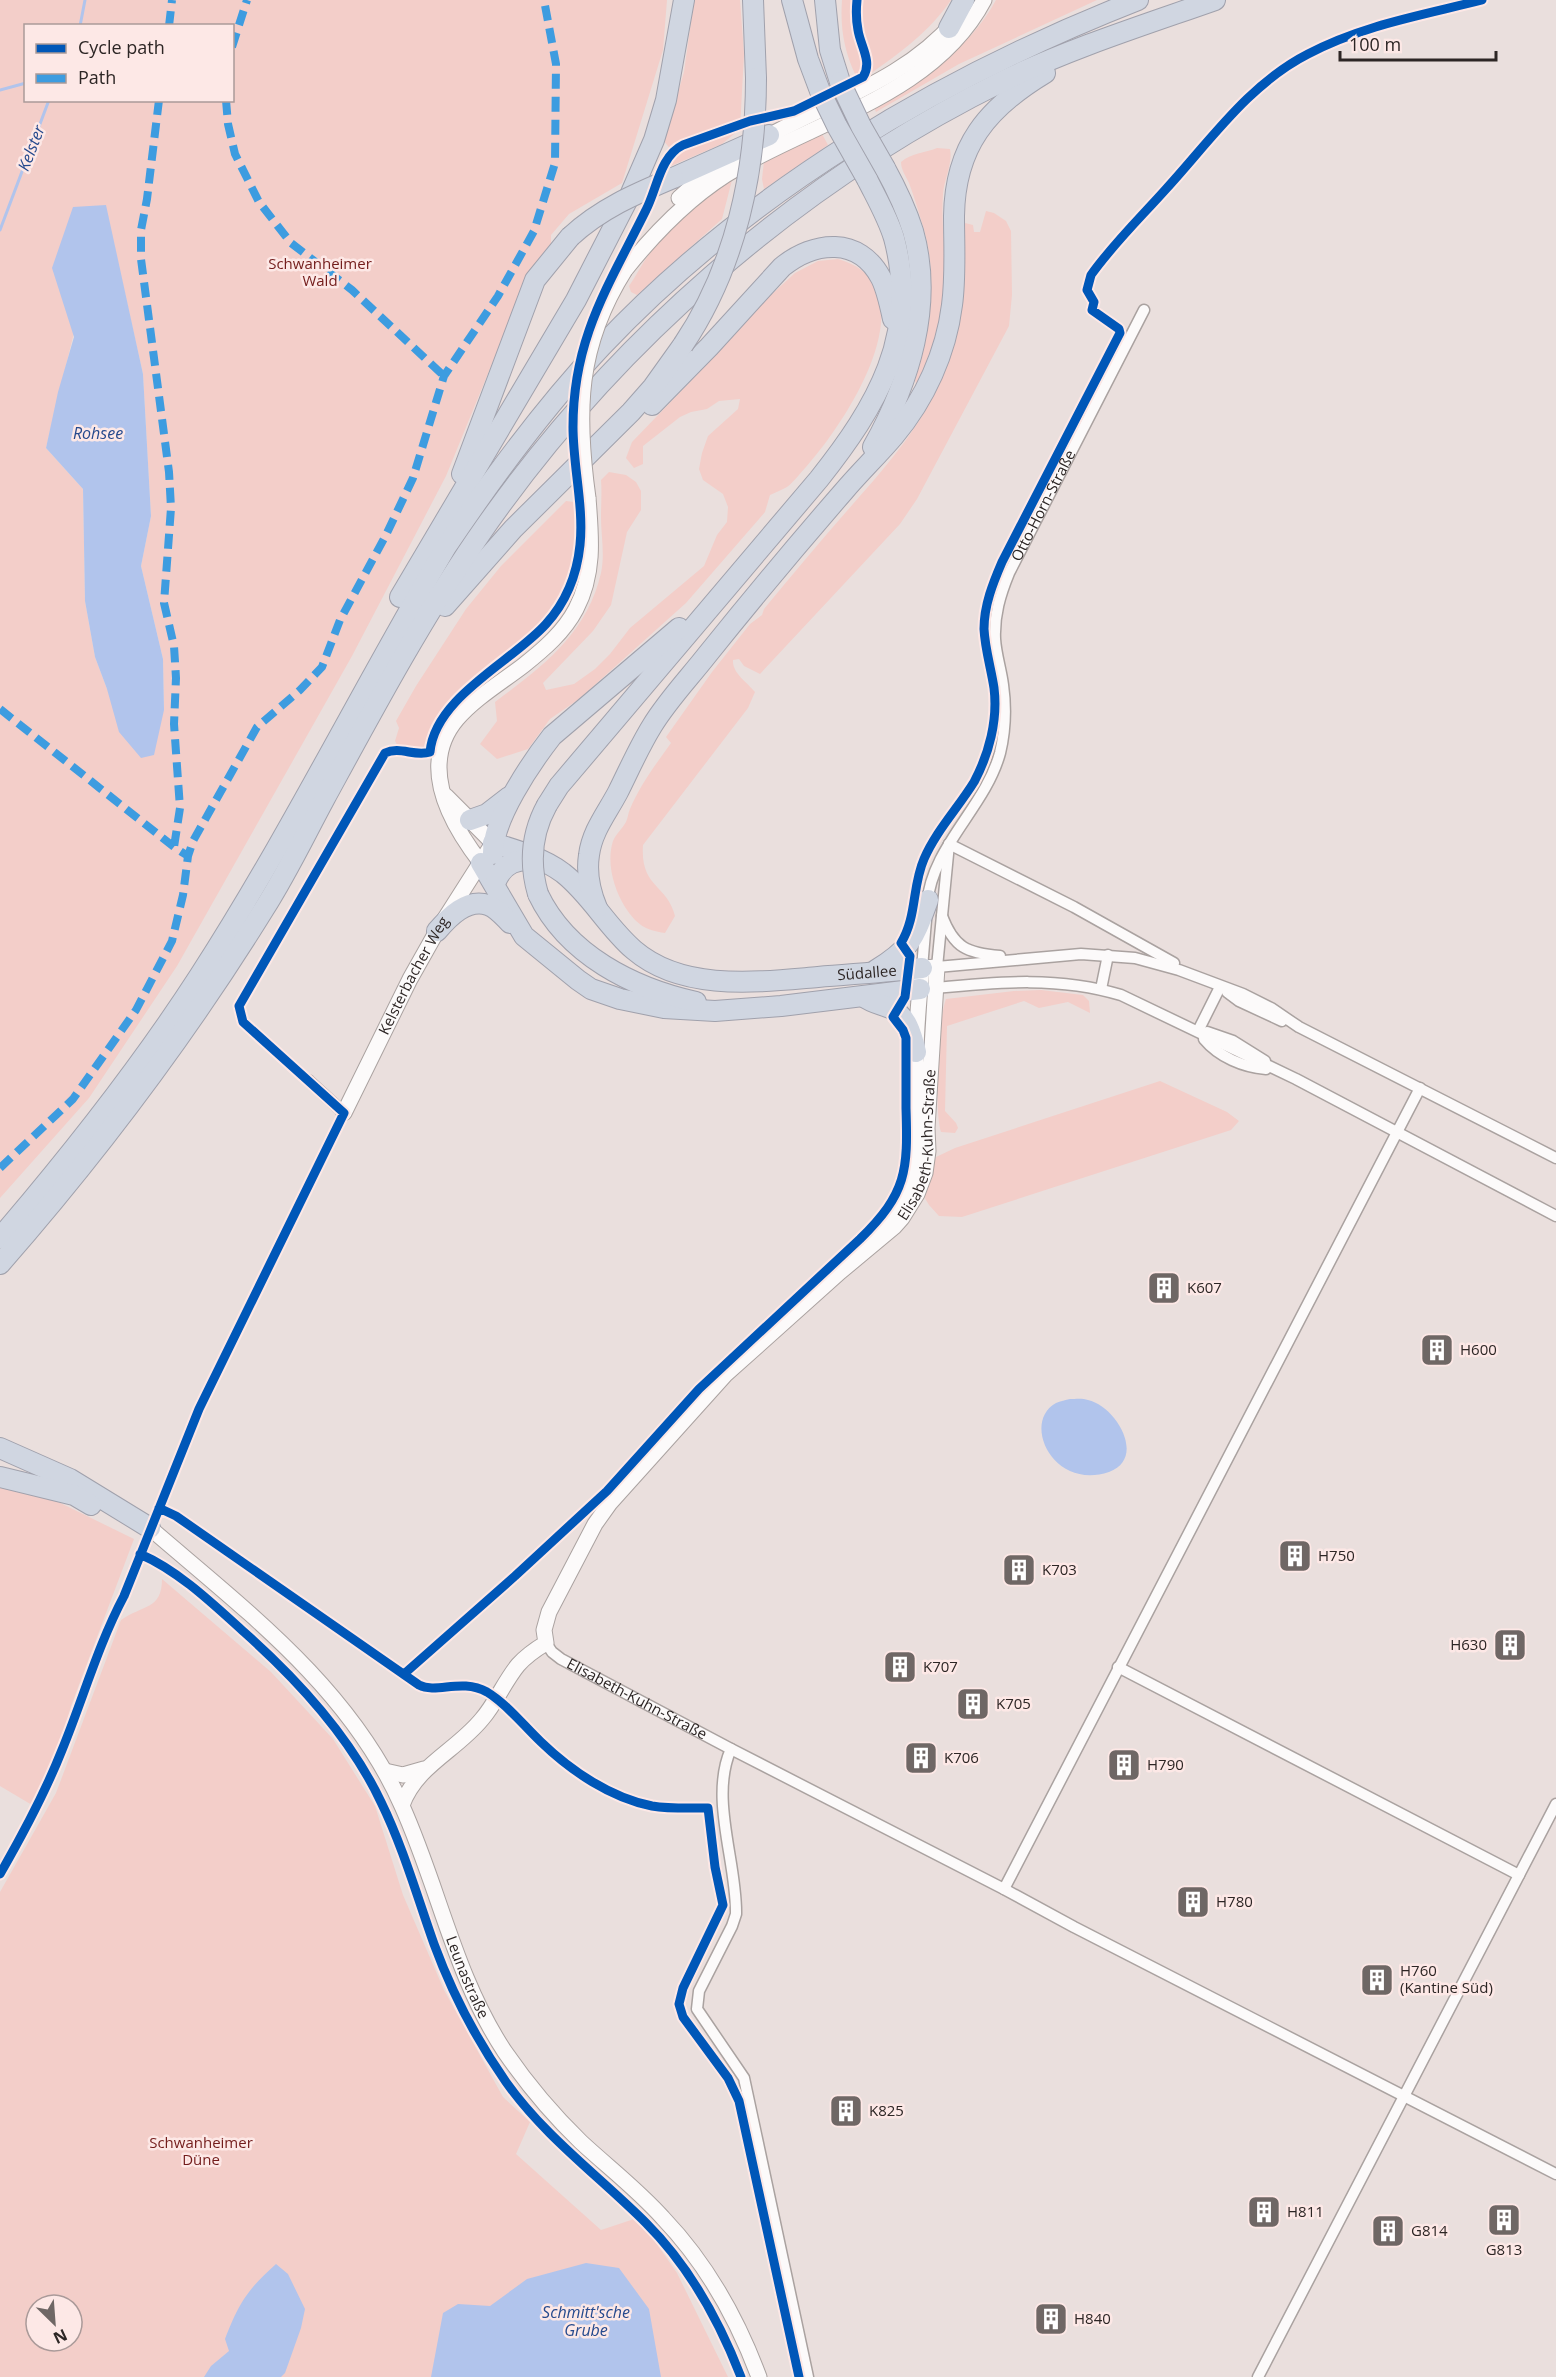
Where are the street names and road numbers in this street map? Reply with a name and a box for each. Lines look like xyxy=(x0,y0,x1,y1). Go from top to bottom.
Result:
street label: Otto-Horn-Straße xyxy=(1006,446,1080,564)
street label: Kelsterbacher Weg xyxy=(373,912,453,1038)
street label: Südallee xyxy=(837,960,898,984)
street label: Elisabeth-Kuhn-Straße xyxy=(892,1069,940,1224)
street label: Elisabeth-Kuhn-Straße xyxy=(564,1653,711,1744)
street label: Leunastraße xyxy=(442,1933,494,2022)

